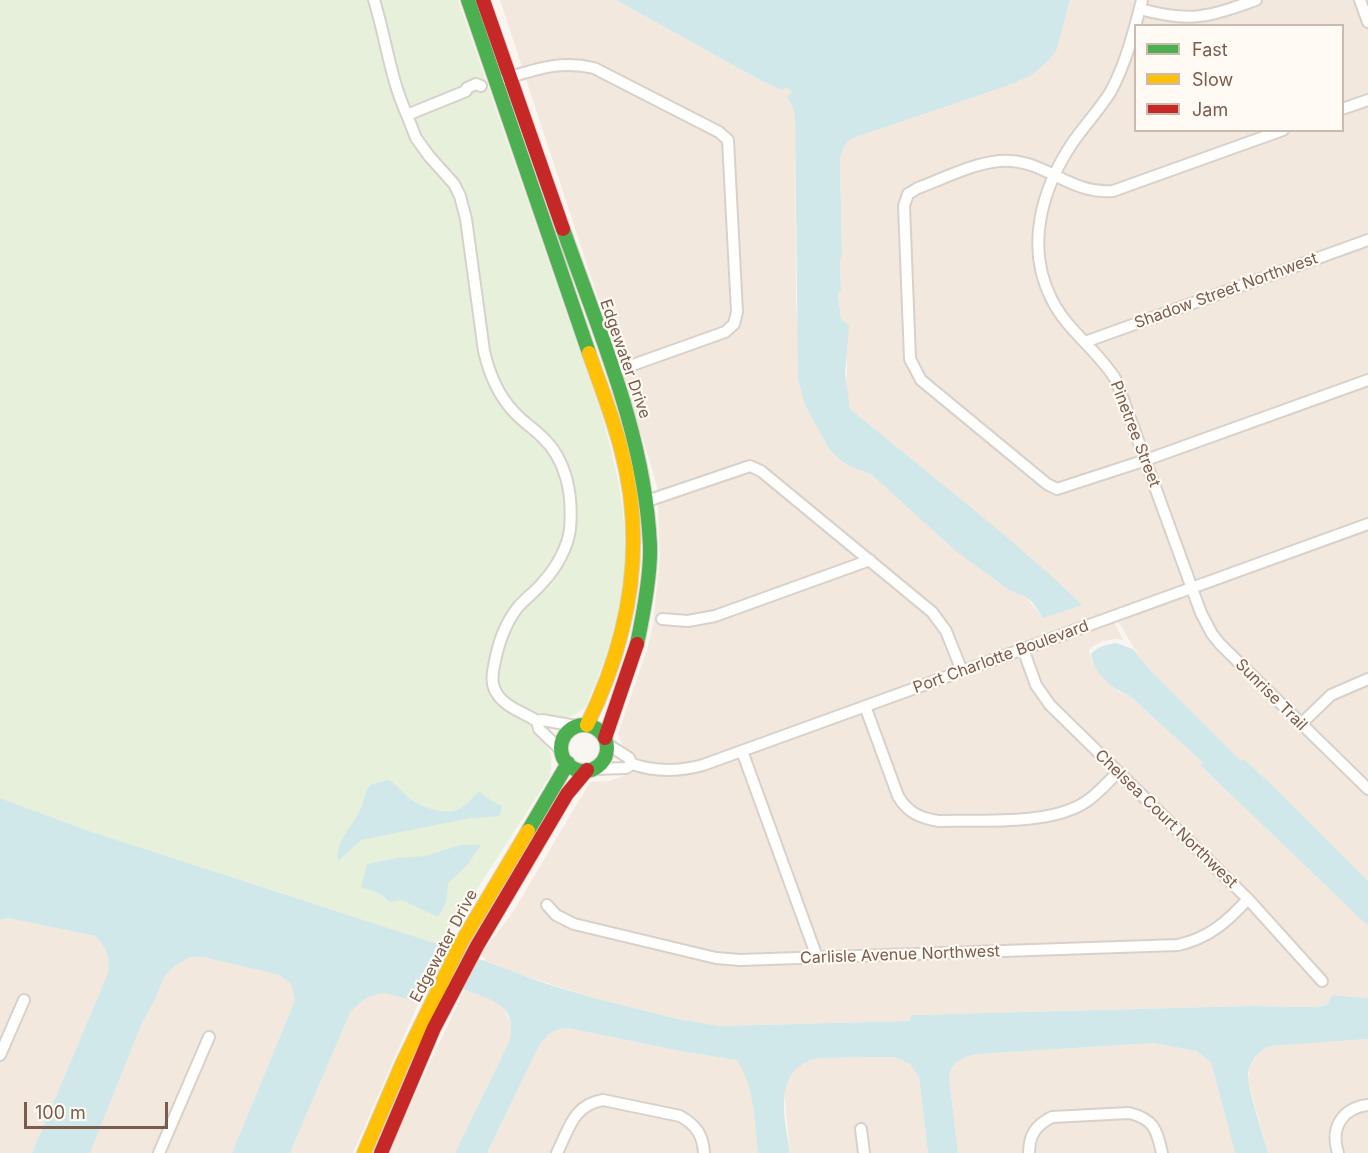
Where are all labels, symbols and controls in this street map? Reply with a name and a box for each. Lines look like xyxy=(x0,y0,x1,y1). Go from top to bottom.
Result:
legend xyxy=(1134,24,1344,132)
text: Fast xyxy=(1192,39,1228,60)
text: Slow xyxy=(1192,69,1233,90)
text: Jam xyxy=(1192,99,1228,120)
street label: Shadow Street Northwest xyxy=(1132,249,1320,333)
street label: Edgewater Drive xyxy=(596,297,654,421)
street label: Pinetree Street xyxy=(1106,378,1164,490)
street label: Port Charlotte Boulevard xyxy=(911,616,1091,698)
street label: Sunrise Trail xyxy=(1231,655,1311,735)
street label: Chelsea Court Northwest xyxy=(1091,746,1241,892)
street label: Edgewater Drive xyxy=(406,886,482,1006)
street label: Carlisle Avenue Northwest xyxy=(800,942,1000,968)
scale bar xyxy=(27,1090,171,1128)
text: 100 m xyxy=(35,1102,86,1123)

